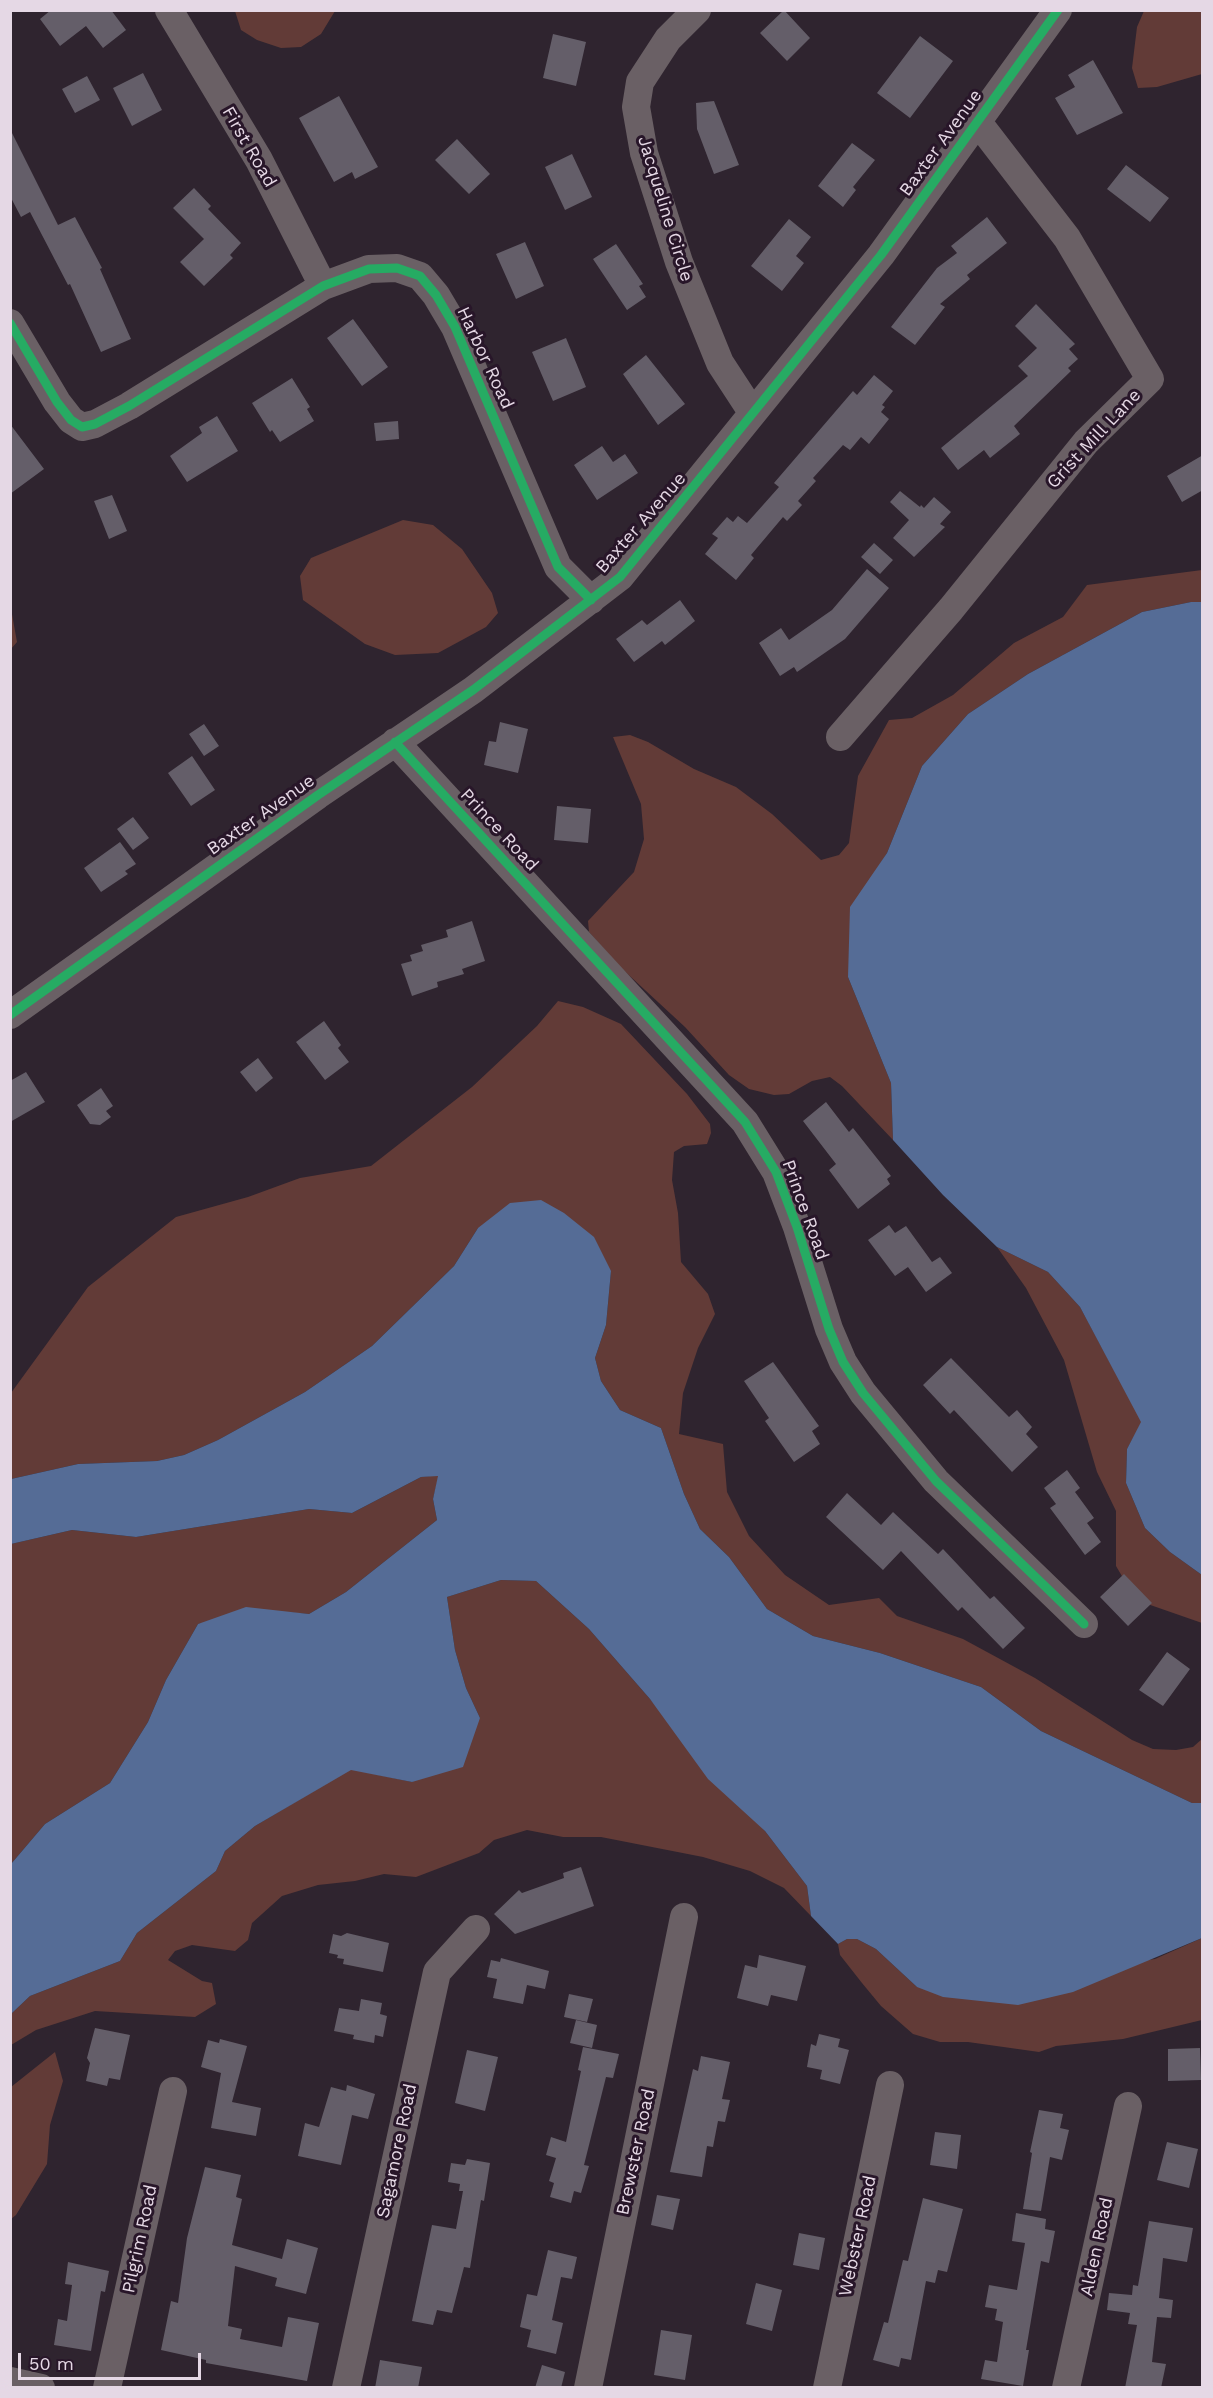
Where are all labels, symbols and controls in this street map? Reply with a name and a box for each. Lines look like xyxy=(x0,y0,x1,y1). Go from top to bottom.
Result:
street label: Baxter Avenue xyxy=(895,85,987,201)
street label: First Road xyxy=(217,103,281,191)
street label: Jacqueline Circle xyxy=(633,134,697,284)
street label: Harbor Road xyxy=(452,304,518,412)
street label: Grist Mill Lane xyxy=(1042,385,1146,493)
street label: Baxter Avenue xyxy=(591,468,691,578)
street label: Baxter Avenue xyxy=(203,770,319,860)
street label: Prince Road xyxy=(455,784,543,876)
street label: Prince Road xyxy=(777,1157,833,1263)
street label: Sagamore Road xyxy=(372,2082,422,2220)
street label: Brewster Road xyxy=(612,2087,660,2217)
street label: Webster Road xyxy=(835,2174,881,2298)
street label: Pilgrim Road xyxy=(118,2183,162,2295)
street label: Alden Road xyxy=(1076,2196,1118,2298)
scale bar xyxy=(21,2341,204,2379)
text: 50 m xyxy=(29,2353,74,2374)

